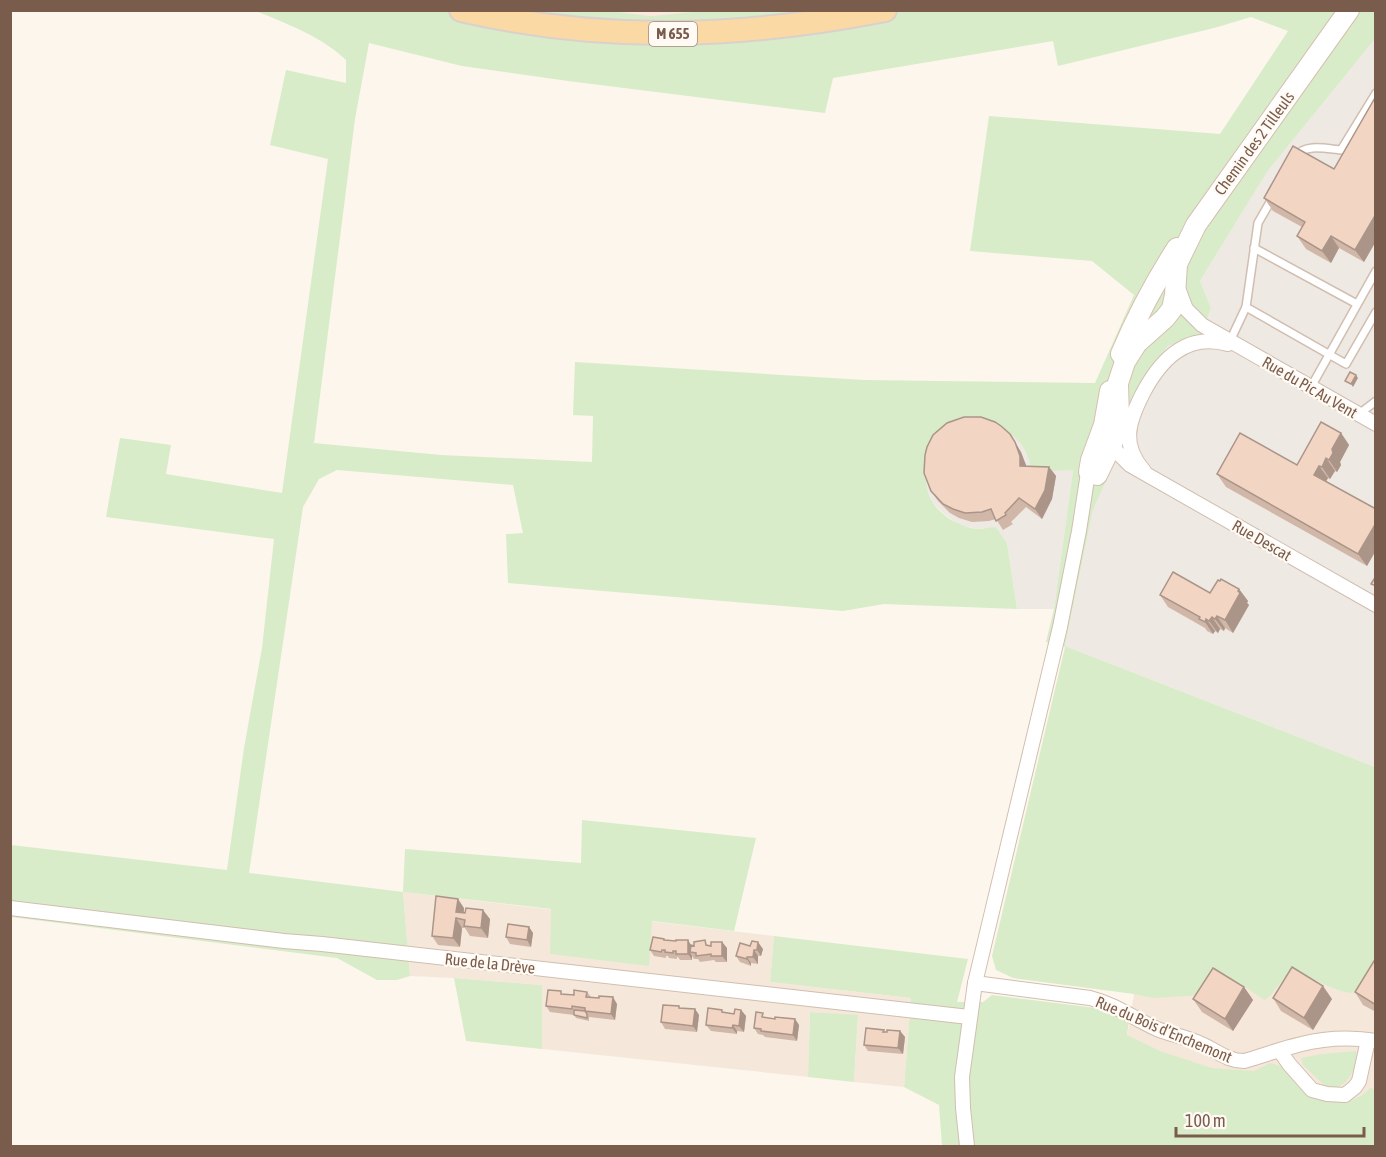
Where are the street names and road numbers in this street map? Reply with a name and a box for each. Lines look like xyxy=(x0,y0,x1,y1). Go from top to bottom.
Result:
road number: M 655 xyxy=(649,22,697,46)
street label: Chemin des 2 Tilleuls xyxy=(1210,88,1298,198)
street label: Rue du Pic Au Vent xyxy=(1259,353,1361,422)
street label: Rue Descat xyxy=(1229,516,1295,564)
street label: Rue de la Drève xyxy=(444,949,536,977)
street label: Rue du Bois d’Enchemont xyxy=(1093,992,1235,1066)

